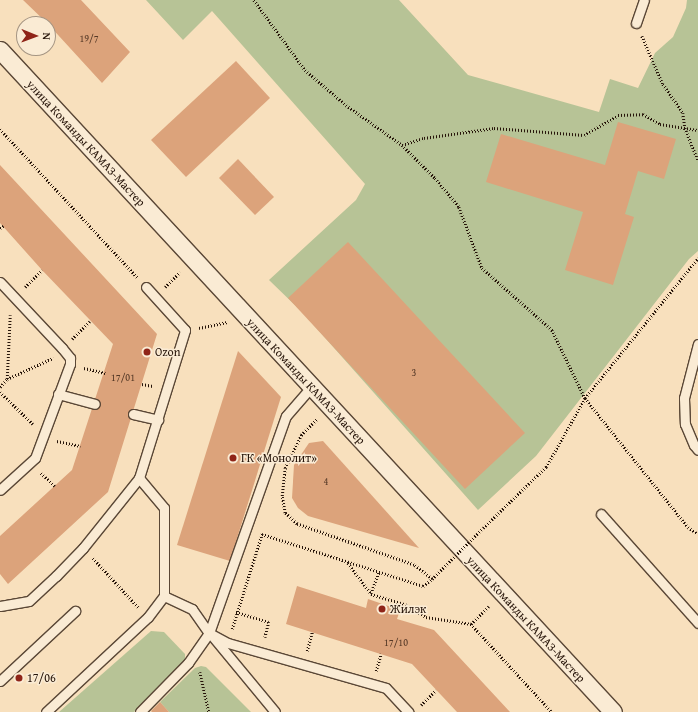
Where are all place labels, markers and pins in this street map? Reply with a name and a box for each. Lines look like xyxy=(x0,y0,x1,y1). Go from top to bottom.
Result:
place label: Ozon xyxy=(155,345,180,359)
marker: Ozon xyxy=(142,347,152,357)
place label: ГК «Монолит» xyxy=(241,451,317,465)
marker: ГК «Монолит» xyxy=(228,453,238,463)
place label: Жилэк xyxy=(390,602,426,616)
marker: Жилэк xyxy=(377,604,387,614)
place label: 17/06 xyxy=(27,671,56,685)
marker: 17/06 xyxy=(14,673,24,683)

